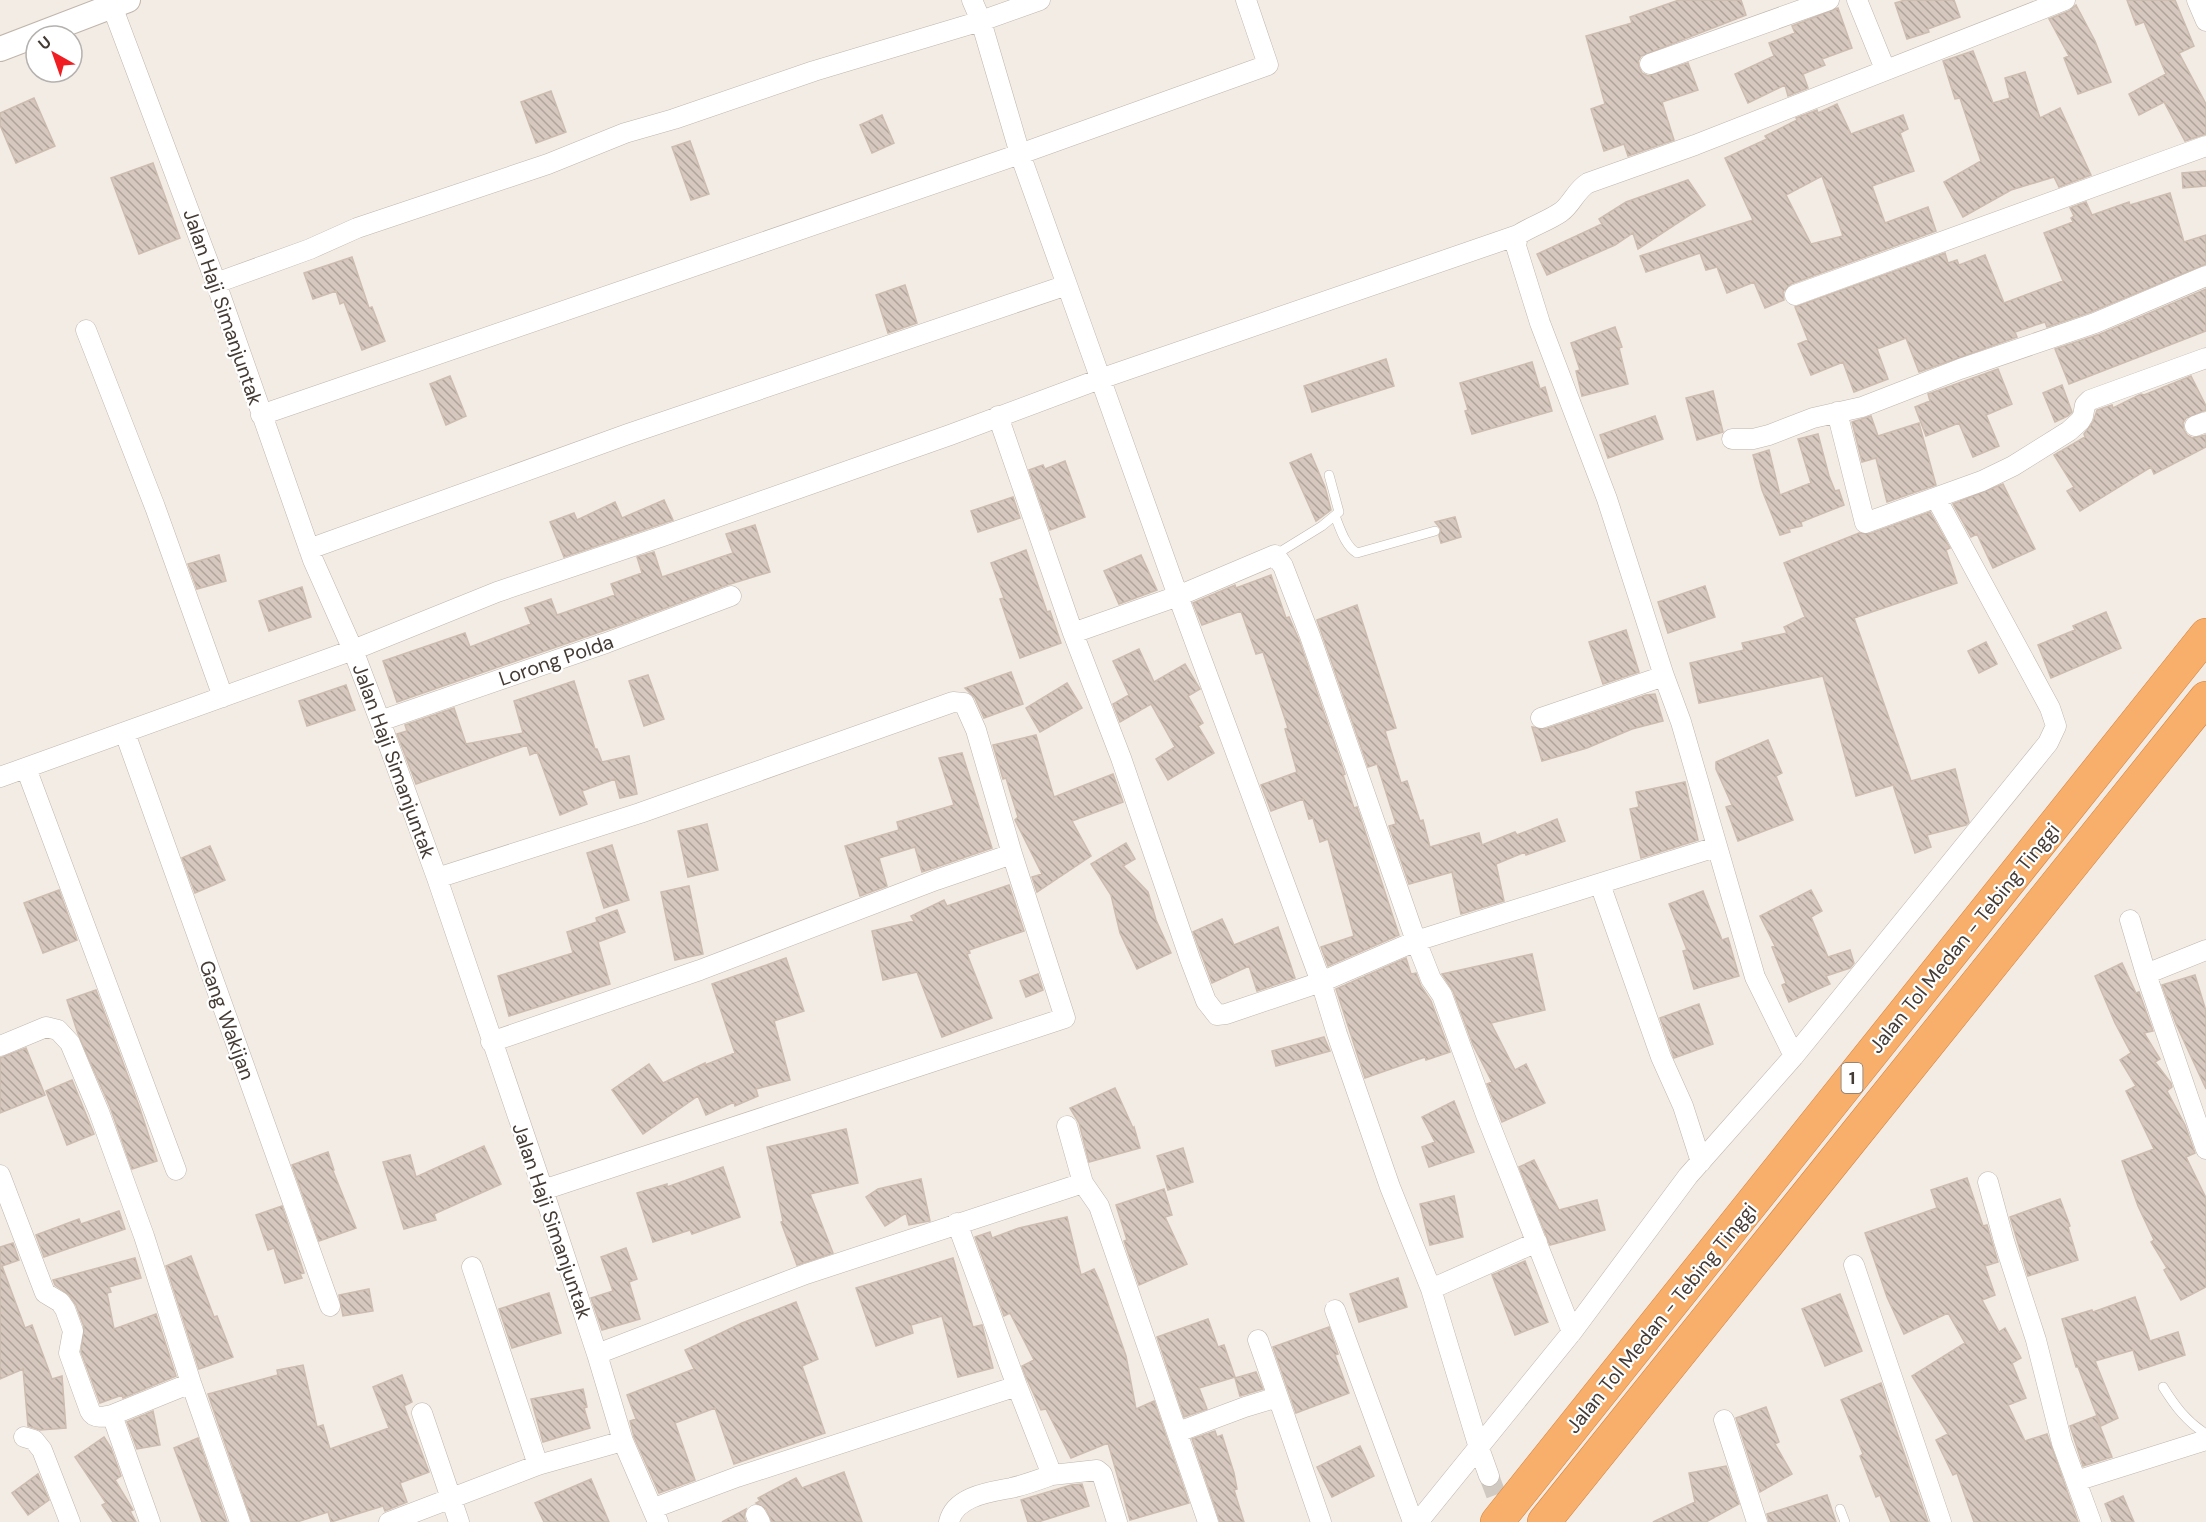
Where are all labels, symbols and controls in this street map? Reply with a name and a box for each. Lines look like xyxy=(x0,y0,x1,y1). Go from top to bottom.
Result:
north arrow xyxy=(24,24,84,84)
text: U xyxy=(34,31,56,54)
street label: Jalan Haji Simanjuntak xyxy=(177,206,269,408)
street label: Lorong Polda xyxy=(495,628,617,692)
street label: Jalan Haji Simanjuntak xyxy=(347,660,441,862)
street label: Jalan Tol Medan - Tebing Tinggi xyxy=(1863,817,2065,1059)
street label: Gang Wakijan xyxy=(193,957,261,1083)
road number: 1 xyxy=(1842,1063,1862,1093)
street label: Jalan Haji Simanjuntak xyxy=(506,1120,598,1322)
street label: Jalan Tol Medan - Tebing Tinggi xyxy=(1560,1197,1762,1439)

